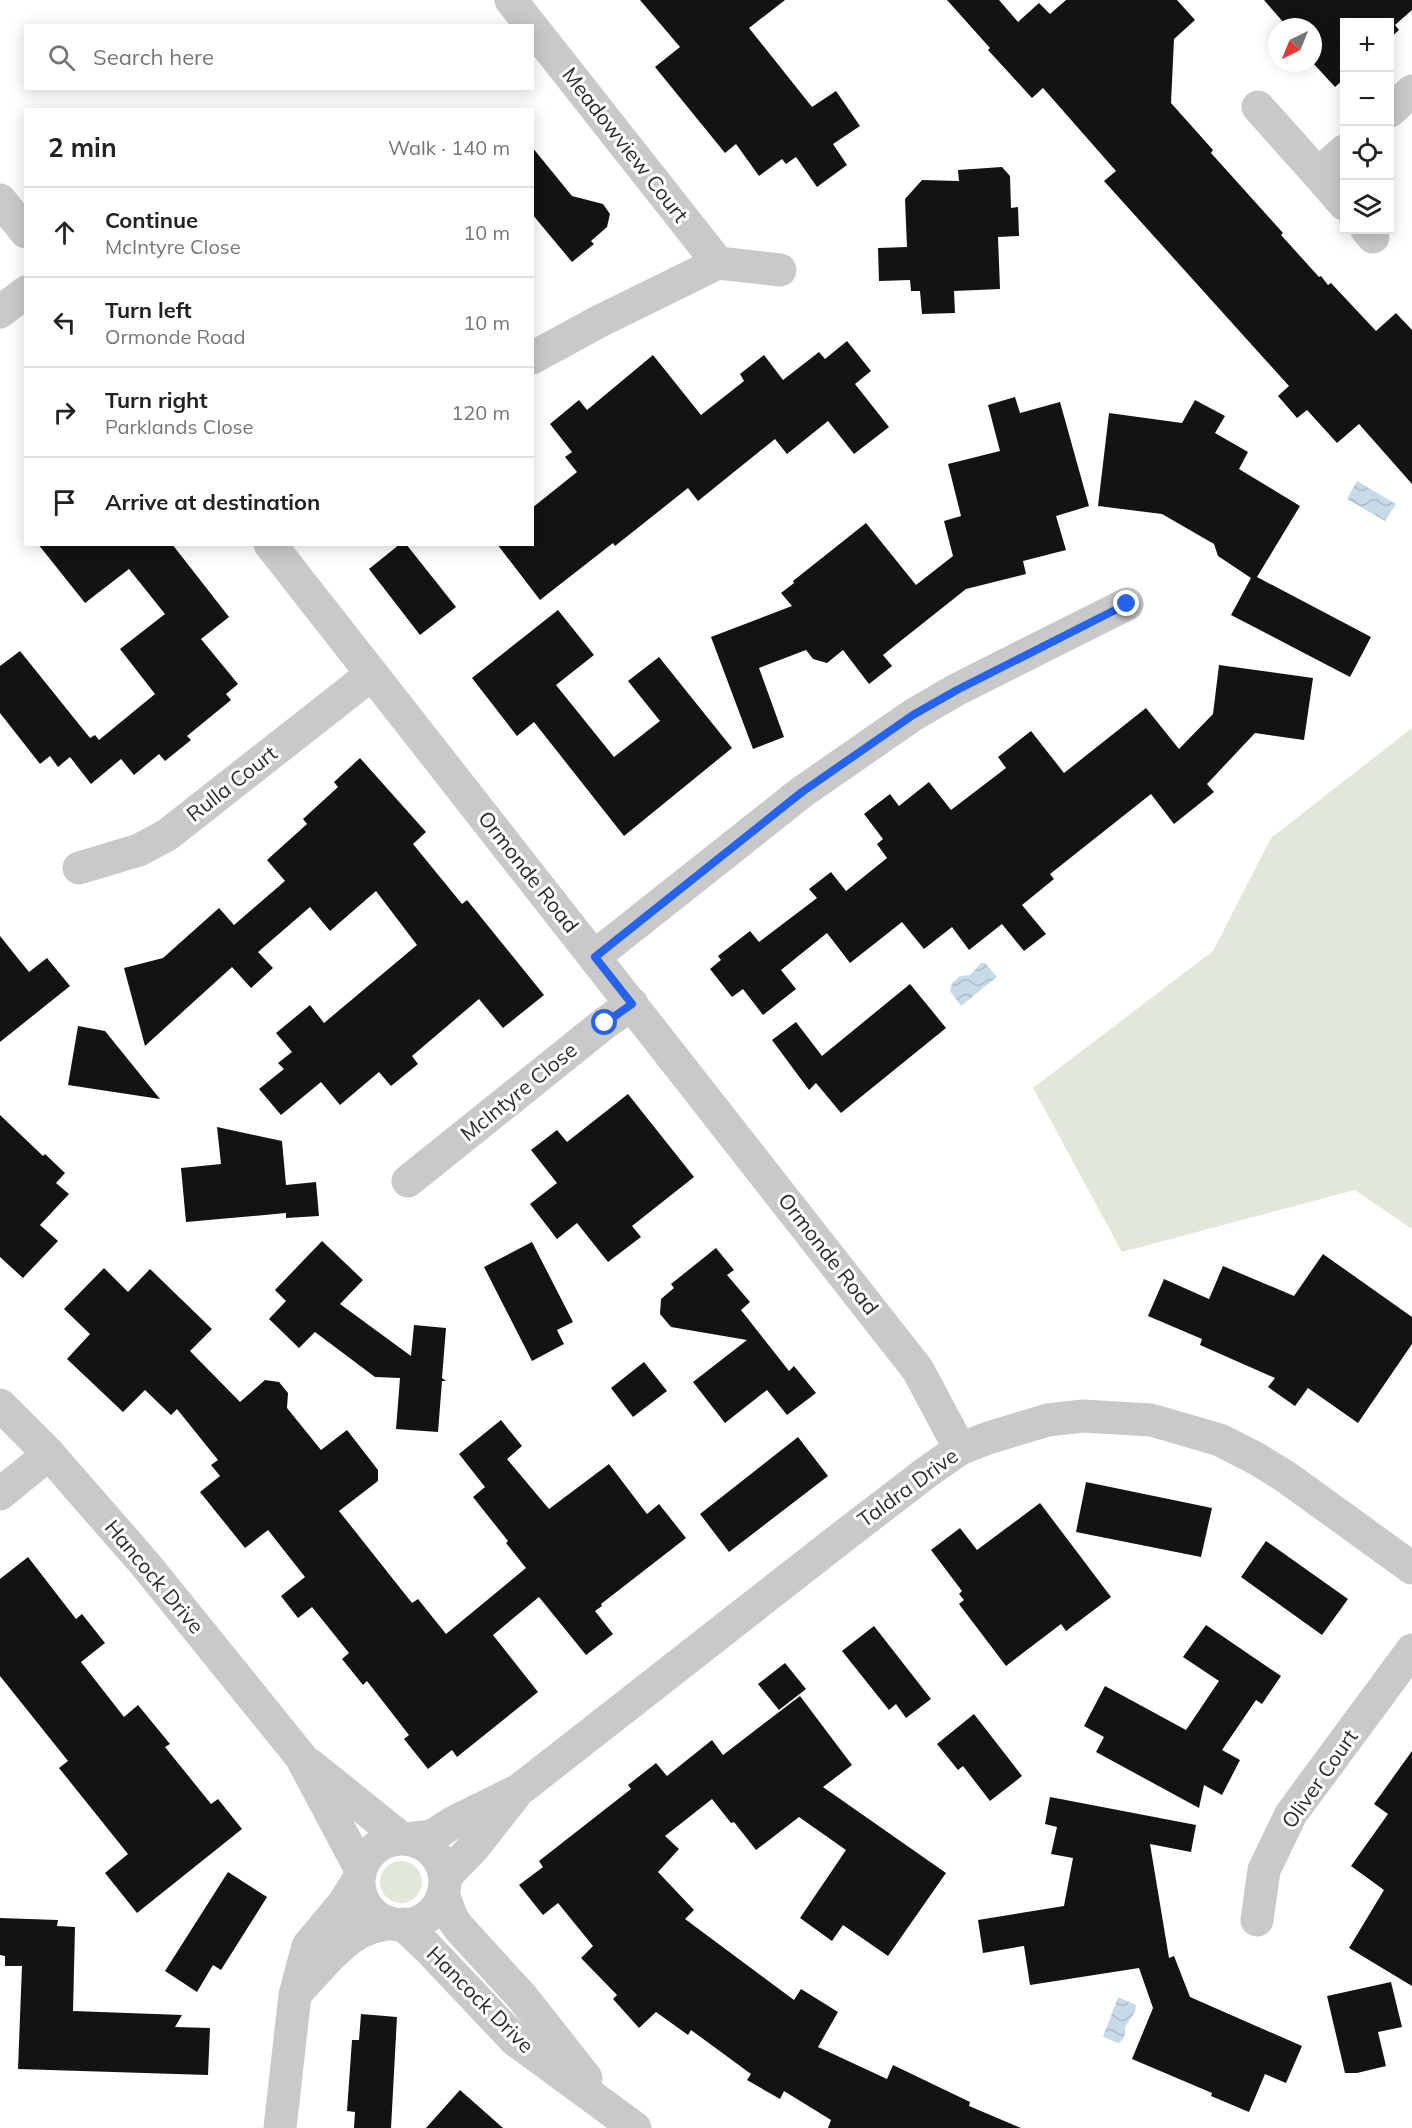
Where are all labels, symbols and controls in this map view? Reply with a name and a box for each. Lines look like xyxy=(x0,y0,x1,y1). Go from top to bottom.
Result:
north arrow xyxy=(1268,18,1322,72)
map controls xyxy=(1340,18,1394,234)
button: + xyxy=(1340,18,1394,72)
search box xyxy=(24,24,534,90)
icon: search xyxy=(45,41,78,74)
text: Search here xyxy=(93,43,214,71)
street label: Meadowview Court xyxy=(557,62,694,227)
button: − xyxy=(1340,72,1394,126)
button: locate xyxy=(1340,126,1394,180)
text: 2 min xyxy=(48,131,117,164)
text: Walk · 140 m xyxy=(388,135,510,160)
button: layers xyxy=(1340,180,1394,234)
text: Continue xyxy=(105,206,198,234)
icon: ahead xyxy=(48,216,81,249)
text: 10 m xyxy=(463,220,510,245)
text: McIntyre Close xyxy=(105,234,241,259)
text: Turn left xyxy=(105,296,192,324)
icon: left xyxy=(48,306,81,339)
text: 10 m xyxy=(463,310,510,335)
text: Ormonde Road xyxy=(105,324,246,349)
text: Turn right xyxy=(105,386,208,414)
icon: right xyxy=(48,396,81,429)
text: 120 m xyxy=(451,400,510,425)
text: Parklands Close xyxy=(105,414,253,439)
icon: arrive xyxy=(48,486,81,519)
text: Arrive at destination xyxy=(105,488,320,516)
route end xyxy=(1113,590,1139,616)
street label: Rulla Court xyxy=(181,740,282,827)
street label: Ormonde Road xyxy=(473,805,584,938)
route start xyxy=(591,1009,617,1035)
street label: McIntyre Close xyxy=(455,1036,582,1146)
street label: Ormonde Road xyxy=(773,1187,884,1320)
street label: Taldra Drive xyxy=(852,1442,963,1532)
street label: Hancock Drive xyxy=(100,1514,210,1639)
street label: Oliver Court xyxy=(1276,1724,1363,1833)
street label: Hancock Drive xyxy=(422,1940,540,2058)

